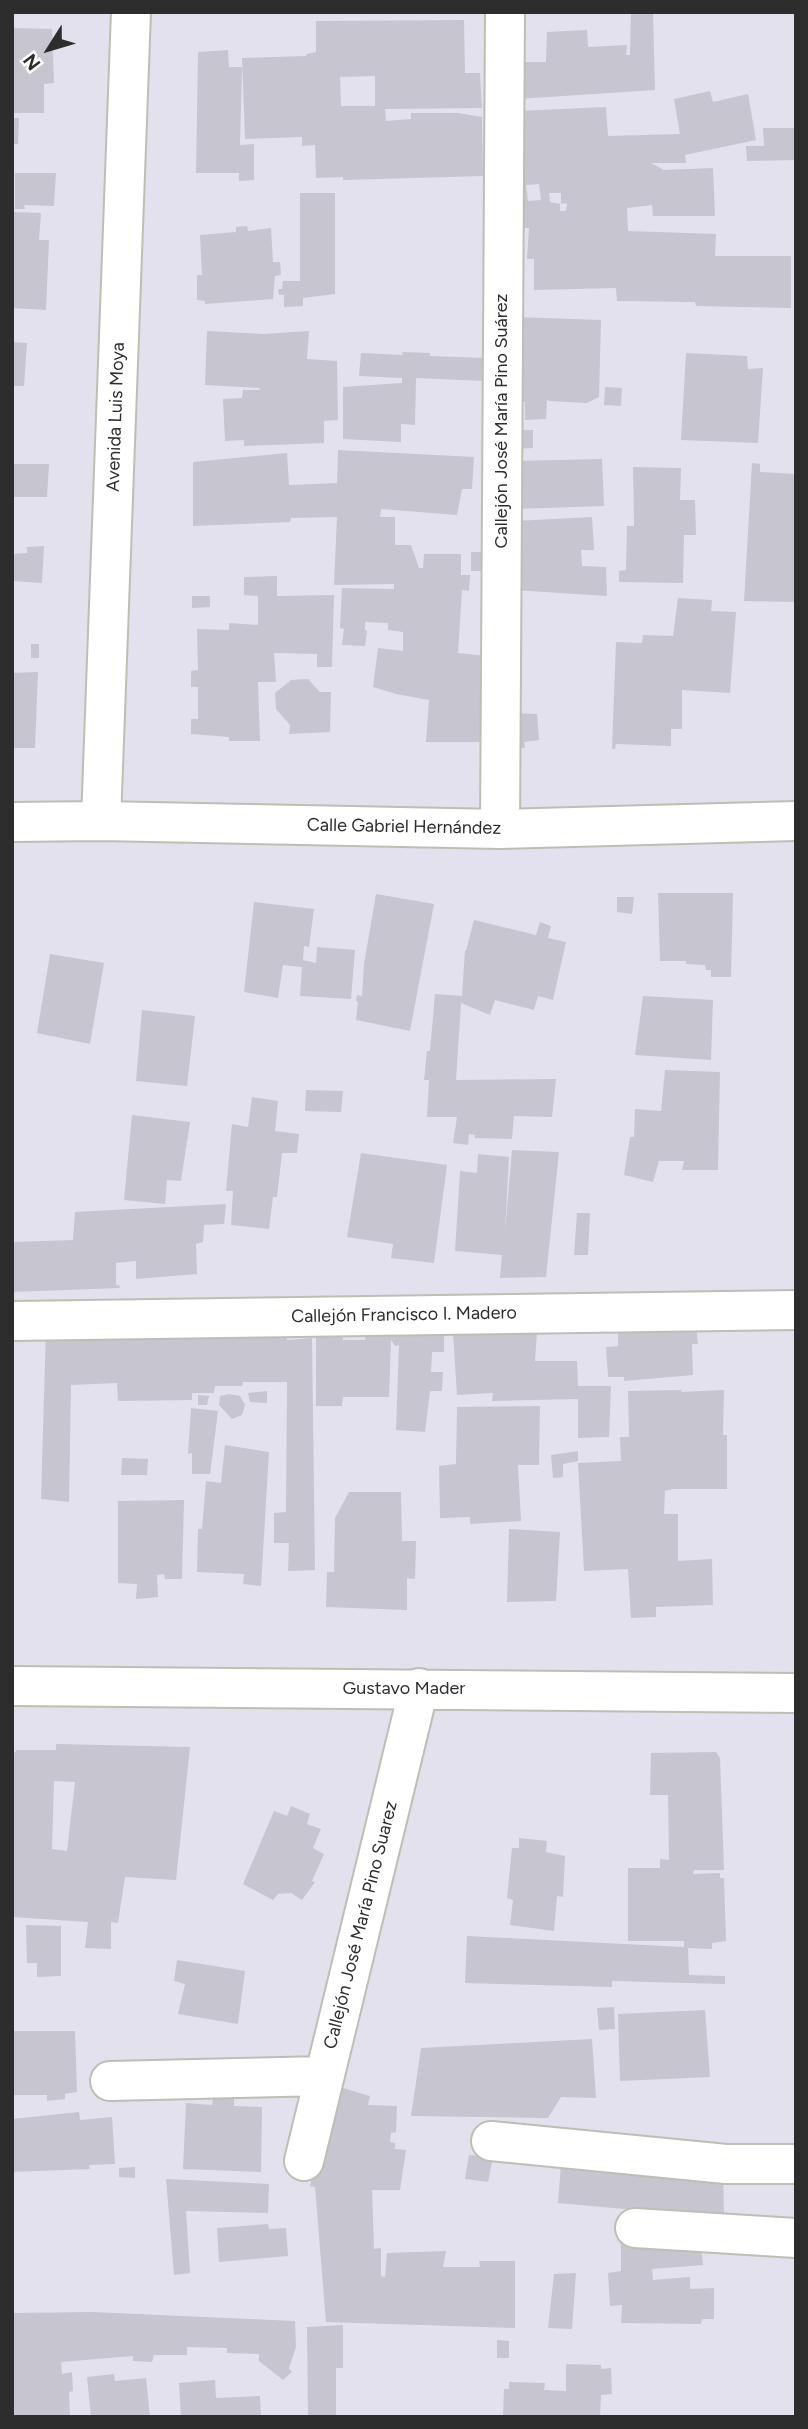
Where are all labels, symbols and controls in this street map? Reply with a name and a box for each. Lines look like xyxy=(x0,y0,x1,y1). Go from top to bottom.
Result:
north arrow xyxy=(14,14,84,84)
text: N xyxy=(18,49,45,75)
street label: Callejón José María Pino Suárez xyxy=(491,294,513,548)
street label: Avenida Luis Moya xyxy=(103,342,129,492)
street label: Calle Gabriel Hernández xyxy=(307,815,501,839)
street label: Callejón Francisco I. Madero xyxy=(291,1302,517,1328)
street label: Gustavo Mader xyxy=(343,1678,465,1700)
street label: Callejón José María Pino Suarez xyxy=(320,1799,402,2051)

